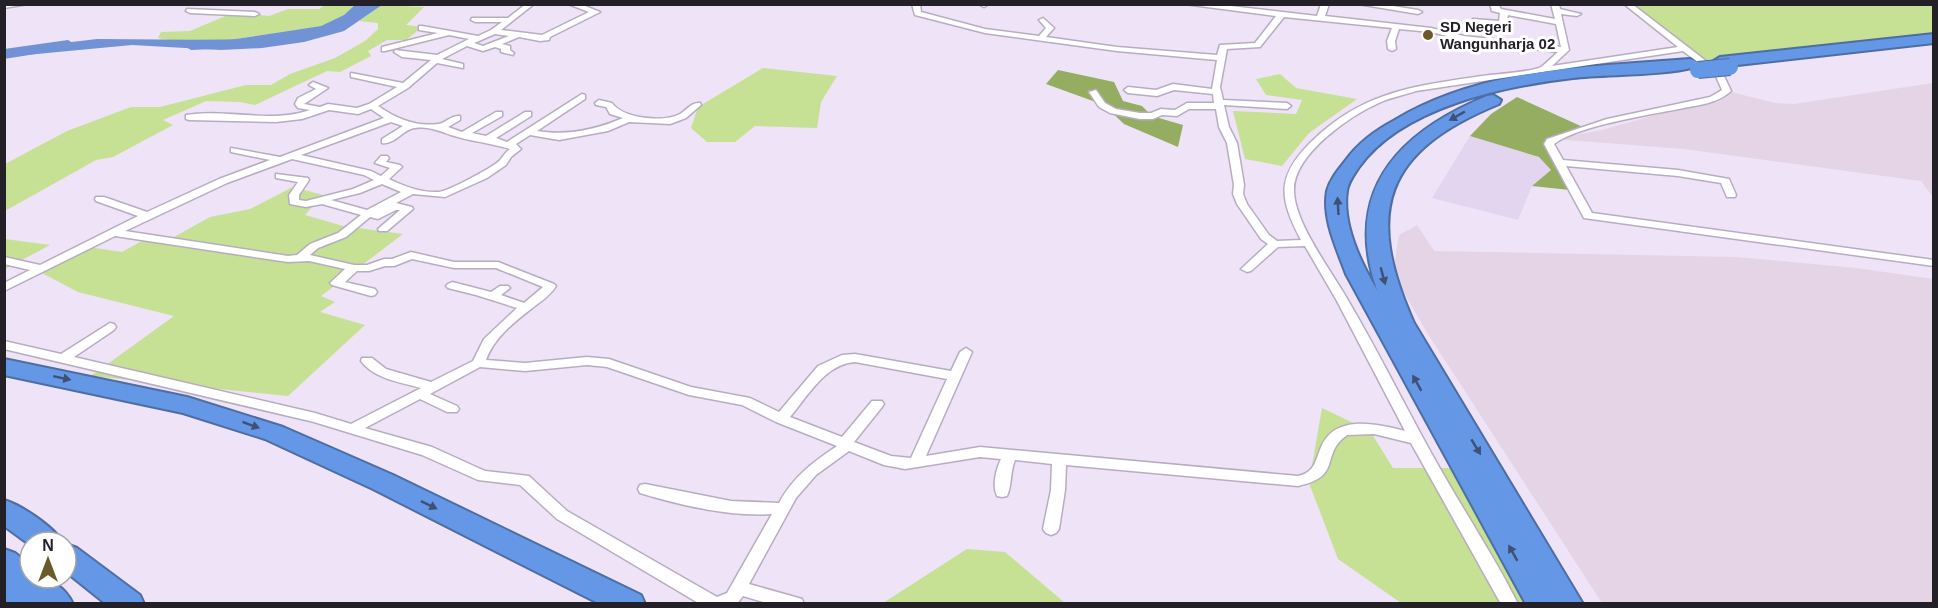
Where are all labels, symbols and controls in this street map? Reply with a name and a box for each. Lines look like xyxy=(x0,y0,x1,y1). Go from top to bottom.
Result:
place label: SD Negeri Wangunharja 02 xyxy=(1440,18,1555,52)
marker: SD Negeri Wangunharja 02 xyxy=(1421,28,1435,42)
one-way arrow xyxy=(1448,111,1465,121)
one-way arrow xyxy=(1333,197,1342,216)
one-way arrow xyxy=(1379,267,1388,285)
one-way arrow xyxy=(53,373,71,383)
one-way arrow xyxy=(1412,374,1422,391)
one-way arrow xyxy=(242,421,260,430)
one-way arrow xyxy=(1470,439,1481,455)
one-way arrow xyxy=(420,500,437,509)
north arrow xyxy=(18,530,78,590)
text: N xyxy=(42,537,54,554)
one-way arrow xyxy=(1508,544,1518,561)

